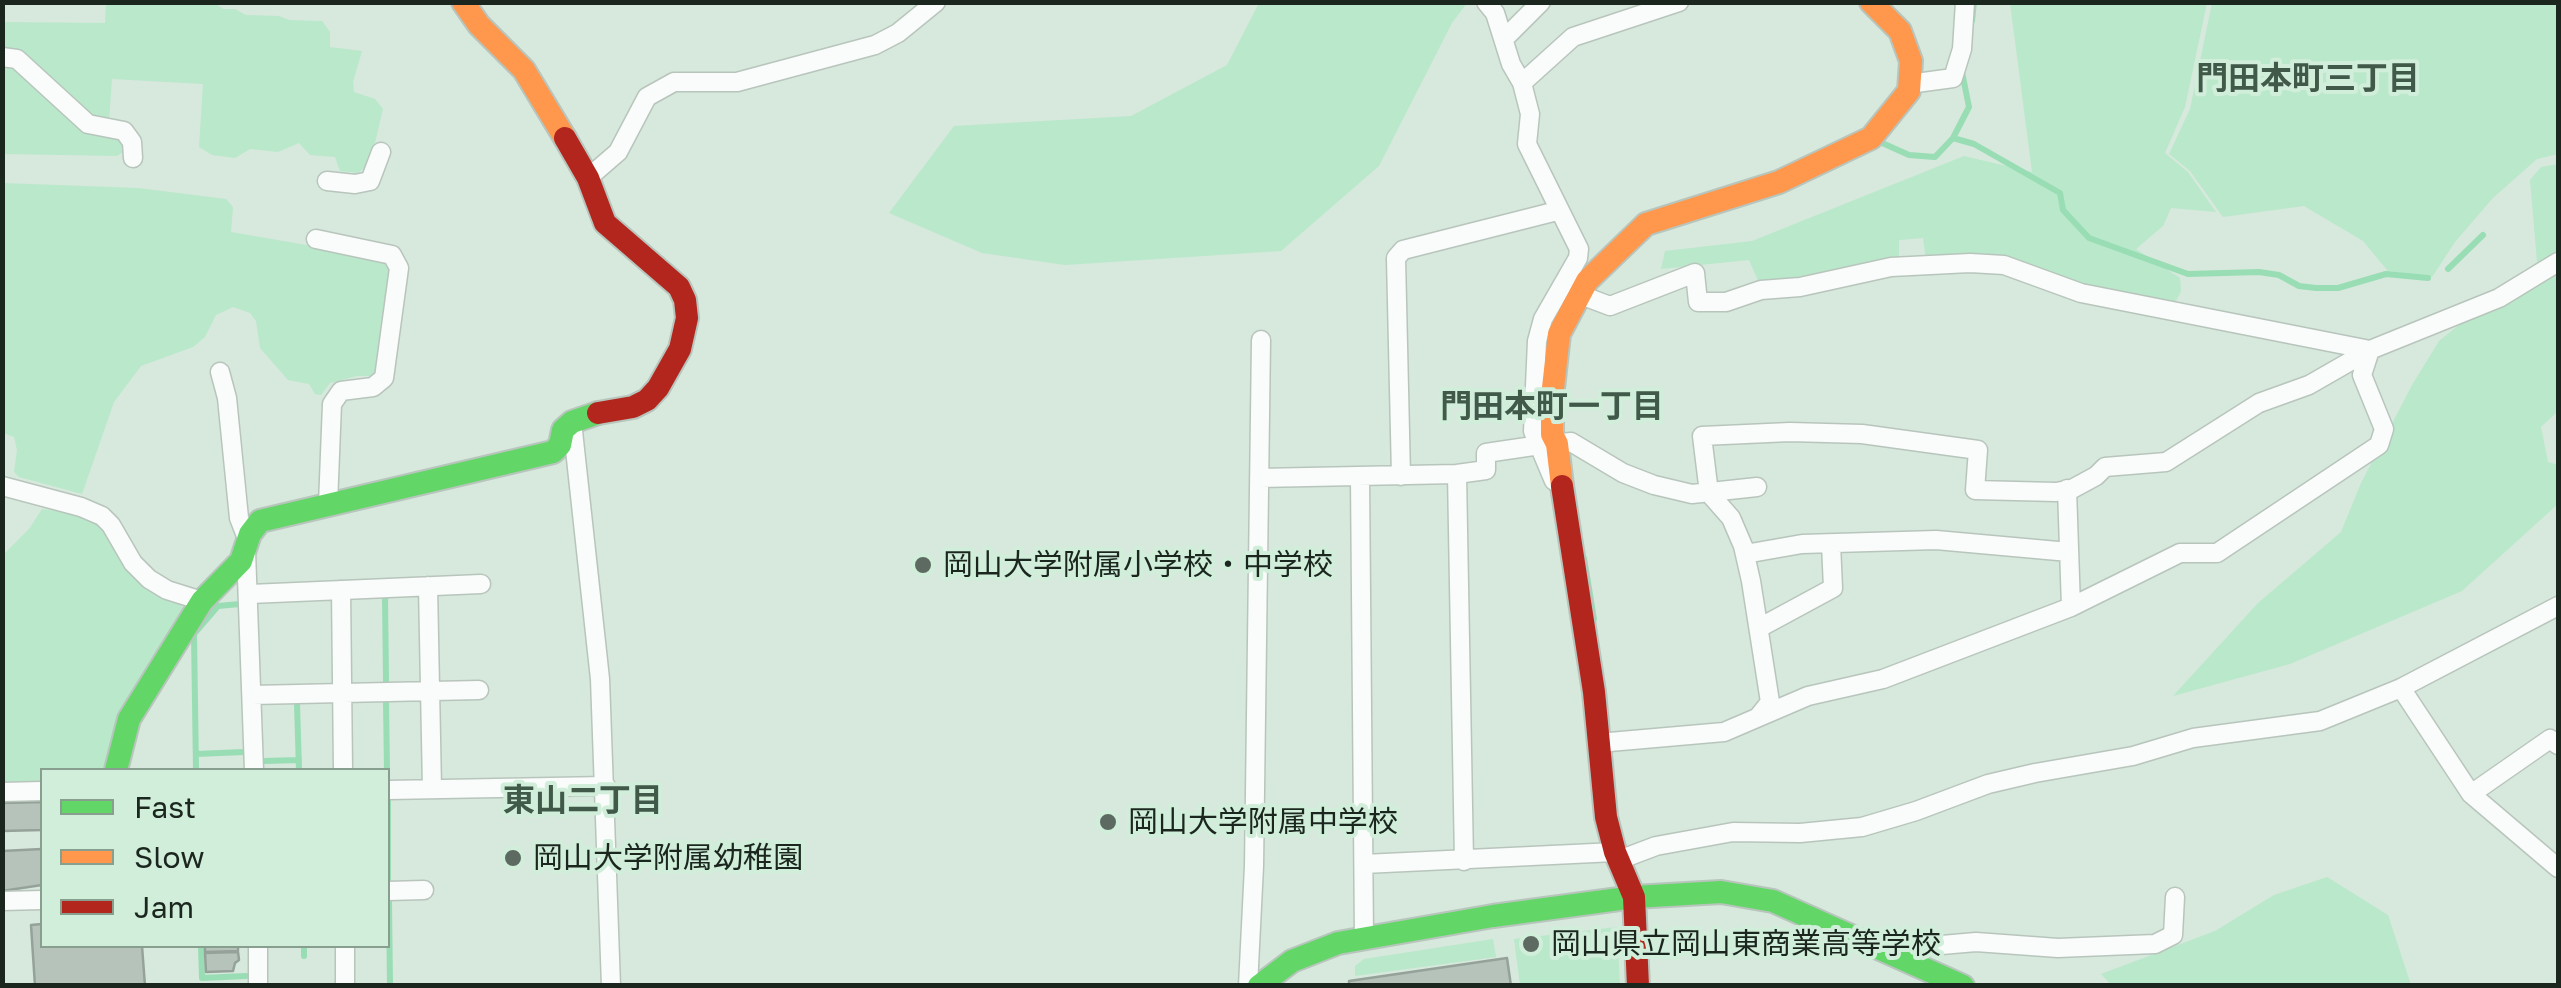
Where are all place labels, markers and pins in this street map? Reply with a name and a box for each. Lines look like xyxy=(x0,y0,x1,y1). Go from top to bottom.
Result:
place label: 岡山大学附属小学校・中学校 xyxy=(943,547,1333,583)
marker: 岡山大学附属小学校・中学校 xyxy=(912,554,934,576)
place label: 岡山大学附属中学校 xyxy=(1128,804,1398,840)
marker: 岡山大学附属中学校 xyxy=(1097,811,1119,833)
place label: 岡山大学附属幼稚園 xyxy=(533,840,803,876)
marker: 岡山大学附属幼稚園 xyxy=(502,847,524,869)
place label: 岡山県立岡山東商業高等学校 xyxy=(1551,926,1941,962)
marker: 岡山県立岡山東商業高等学校 xyxy=(1520,933,1542,955)

